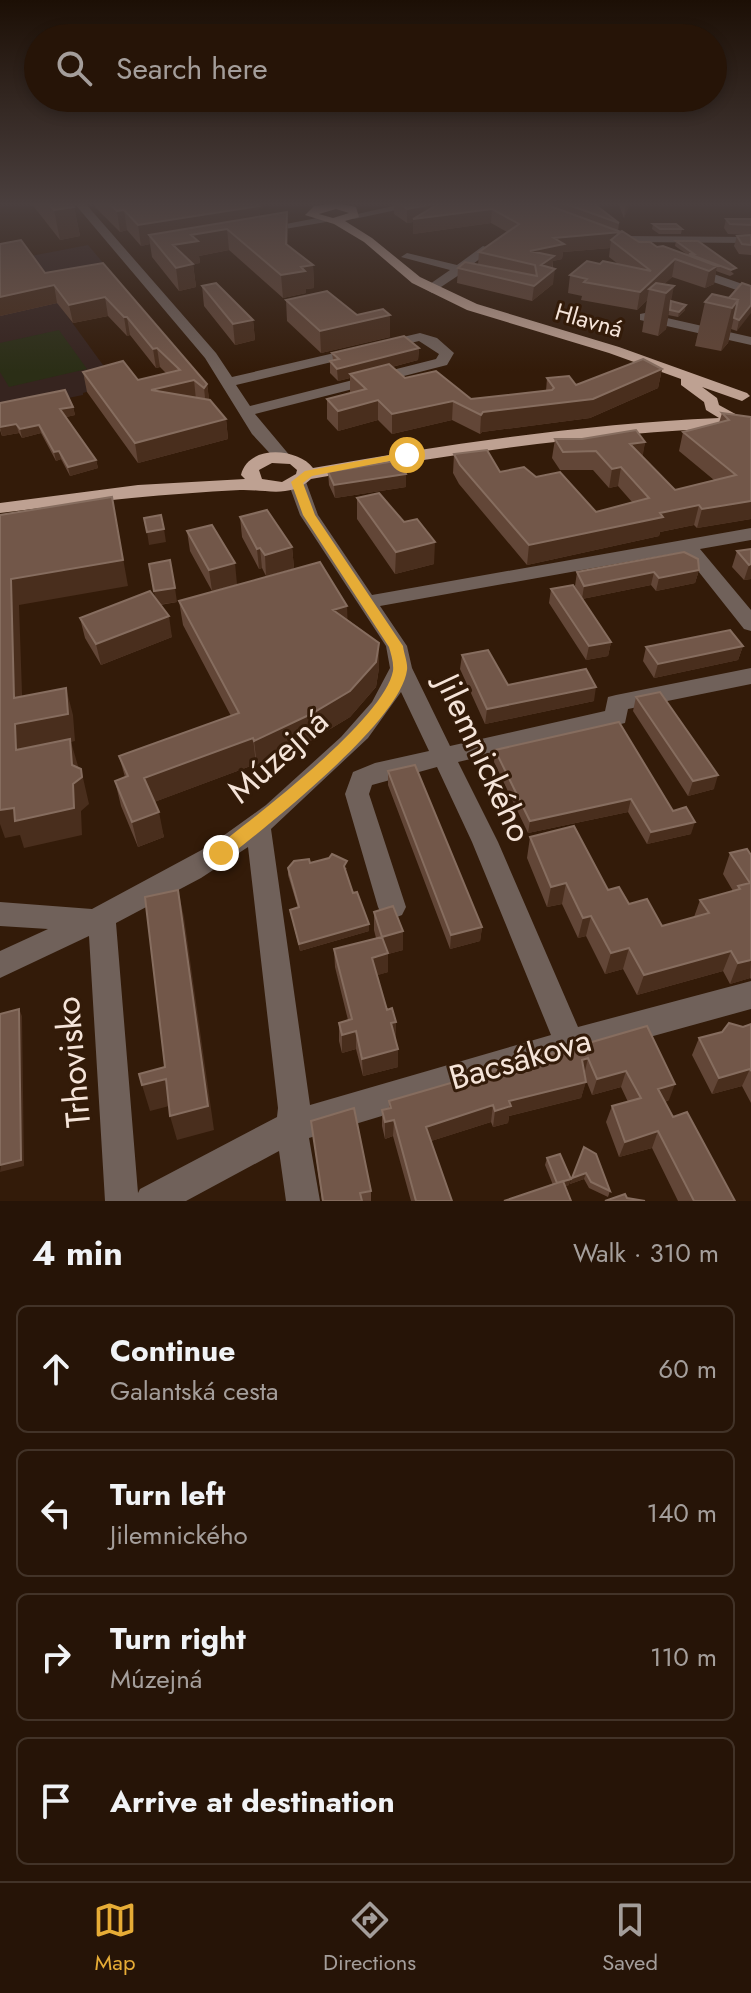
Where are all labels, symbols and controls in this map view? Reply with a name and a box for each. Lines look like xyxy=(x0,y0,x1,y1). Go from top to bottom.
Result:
search box xyxy=(24,24,727,112)
icon: search xyxy=(52,46,96,90)
text: Search here xyxy=(116,47,268,90)
street label: Hlavná xyxy=(551,294,627,346)
route start xyxy=(389,437,425,473)
street label: Jilemnického xyxy=(422,662,544,850)
street label: Múzejná xyxy=(217,697,339,815)
route end xyxy=(203,835,239,871)
street label: Trhovisko xyxy=(43,995,103,1129)
street label: Bacsákova xyxy=(443,1015,597,1103)
text: 4 min xyxy=(32,1229,123,1278)
text: Walk · 310 m xyxy=(573,1234,719,1272)
text: Continue xyxy=(110,1329,236,1372)
icon: ahead xyxy=(34,1347,78,1391)
text: 60 m xyxy=(658,1350,717,1388)
text: Galantská cesta xyxy=(110,1372,278,1410)
text: Turn left xyxy=(110,1473,225,1516)
icon: left xyxy=(34,1491,78,1535)
text: 140 m xyxy=(646,1494,717,1532)
text: Jilemnického xyxy=(110,1516,248,1554)
text: Turn right xyxy=(110,1617,246,1660)
icon: right xyxy=(34,1635,78,1679)
text: 110 m xyxy=(650,1638,717,1676)
text: Múzejná xyxy=(110,1660,202,1698)
icon: arrive xyxy=(34,1779,78,1823)
text: Arrive at destination xyxy=(110,1780,395,1823)
tab: Map xyxy=(93,1898,137,1978)
tab: Directions xyxy=(323,1898,416,1978)
tab: Saved xyxy=(602,1898,658,1978)

